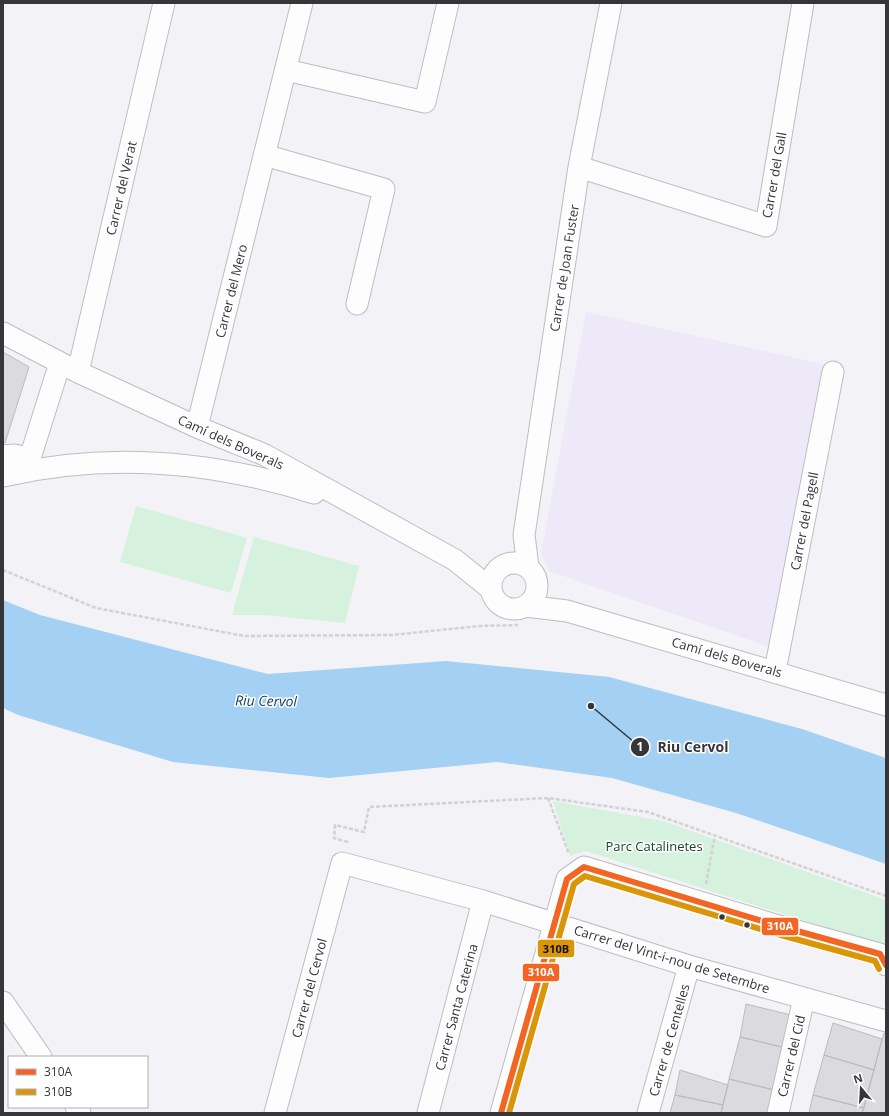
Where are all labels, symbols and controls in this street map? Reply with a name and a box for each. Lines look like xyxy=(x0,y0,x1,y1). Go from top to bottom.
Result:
street label: Carrer del Gall xyxy=(758,131,790,219)
street label: Carrer del Verat xyxy=(101,139,141,237)
street label: Carrer de Joan Fuster xyxy=(545,202,583,333)
street label: Carrer del Mero xyxy=(211,242,251,340)
street label: Camí dels Boverals xyxy=(175,411,287,473)
street label: Carrer del Pagell xyxy=(786,470,822,572)
street label: Camí dels Boverals xyxy=(670,633,784,681)
water label: Riu Cervol xyxy=(235,690,298,711)
callout: Riu Cervol xyxy=(630,734,737,760)
text: Riu Cervol xyxy=(658,737,728,756)
text: 1 xyxy=(637,738,643,755)
park label: Parc Catalinetes xyxy=(605,837,703,855)
unlabelled marker xyxy=(717,912,727,922)
line badge: 310A xyxy=(761,917,799,936)
text: 310A xyxy=(767,918,794,933)
unlabelled marker xyxy=(742,920,752,930)
street label: Carrer del Vint-i-nou de Setembre xyxy=(572,921,772,997)
street label: Carrer del Cervol xyxy=(287,936,331,1040)
line badge: 310B xyxy=(537,939,575,958)
text: 310B xyxy=(543,941,569,956)
street label: Carrer Santa Caterina xyxy=(430,942,482,1072)
line badge: 310A xyxy=(522,963,560,982)
text: 310A xyxy=(528,964,555,979)
street label: Carrer de Centelles xyxy=(644,982,694,1098)
street label: Carrer del Cid xyxy=(773,1013,809,1099)
legend xyxy=(8,1056,148,1108)
text: 310A xyxy=(44,1063,73,1080)
north arrow xyxy=(841,1068,881,1108)
text: N xyxy=(851,1069,864,1087)
text: 310B xyxy=(44,1083,73,1100)

